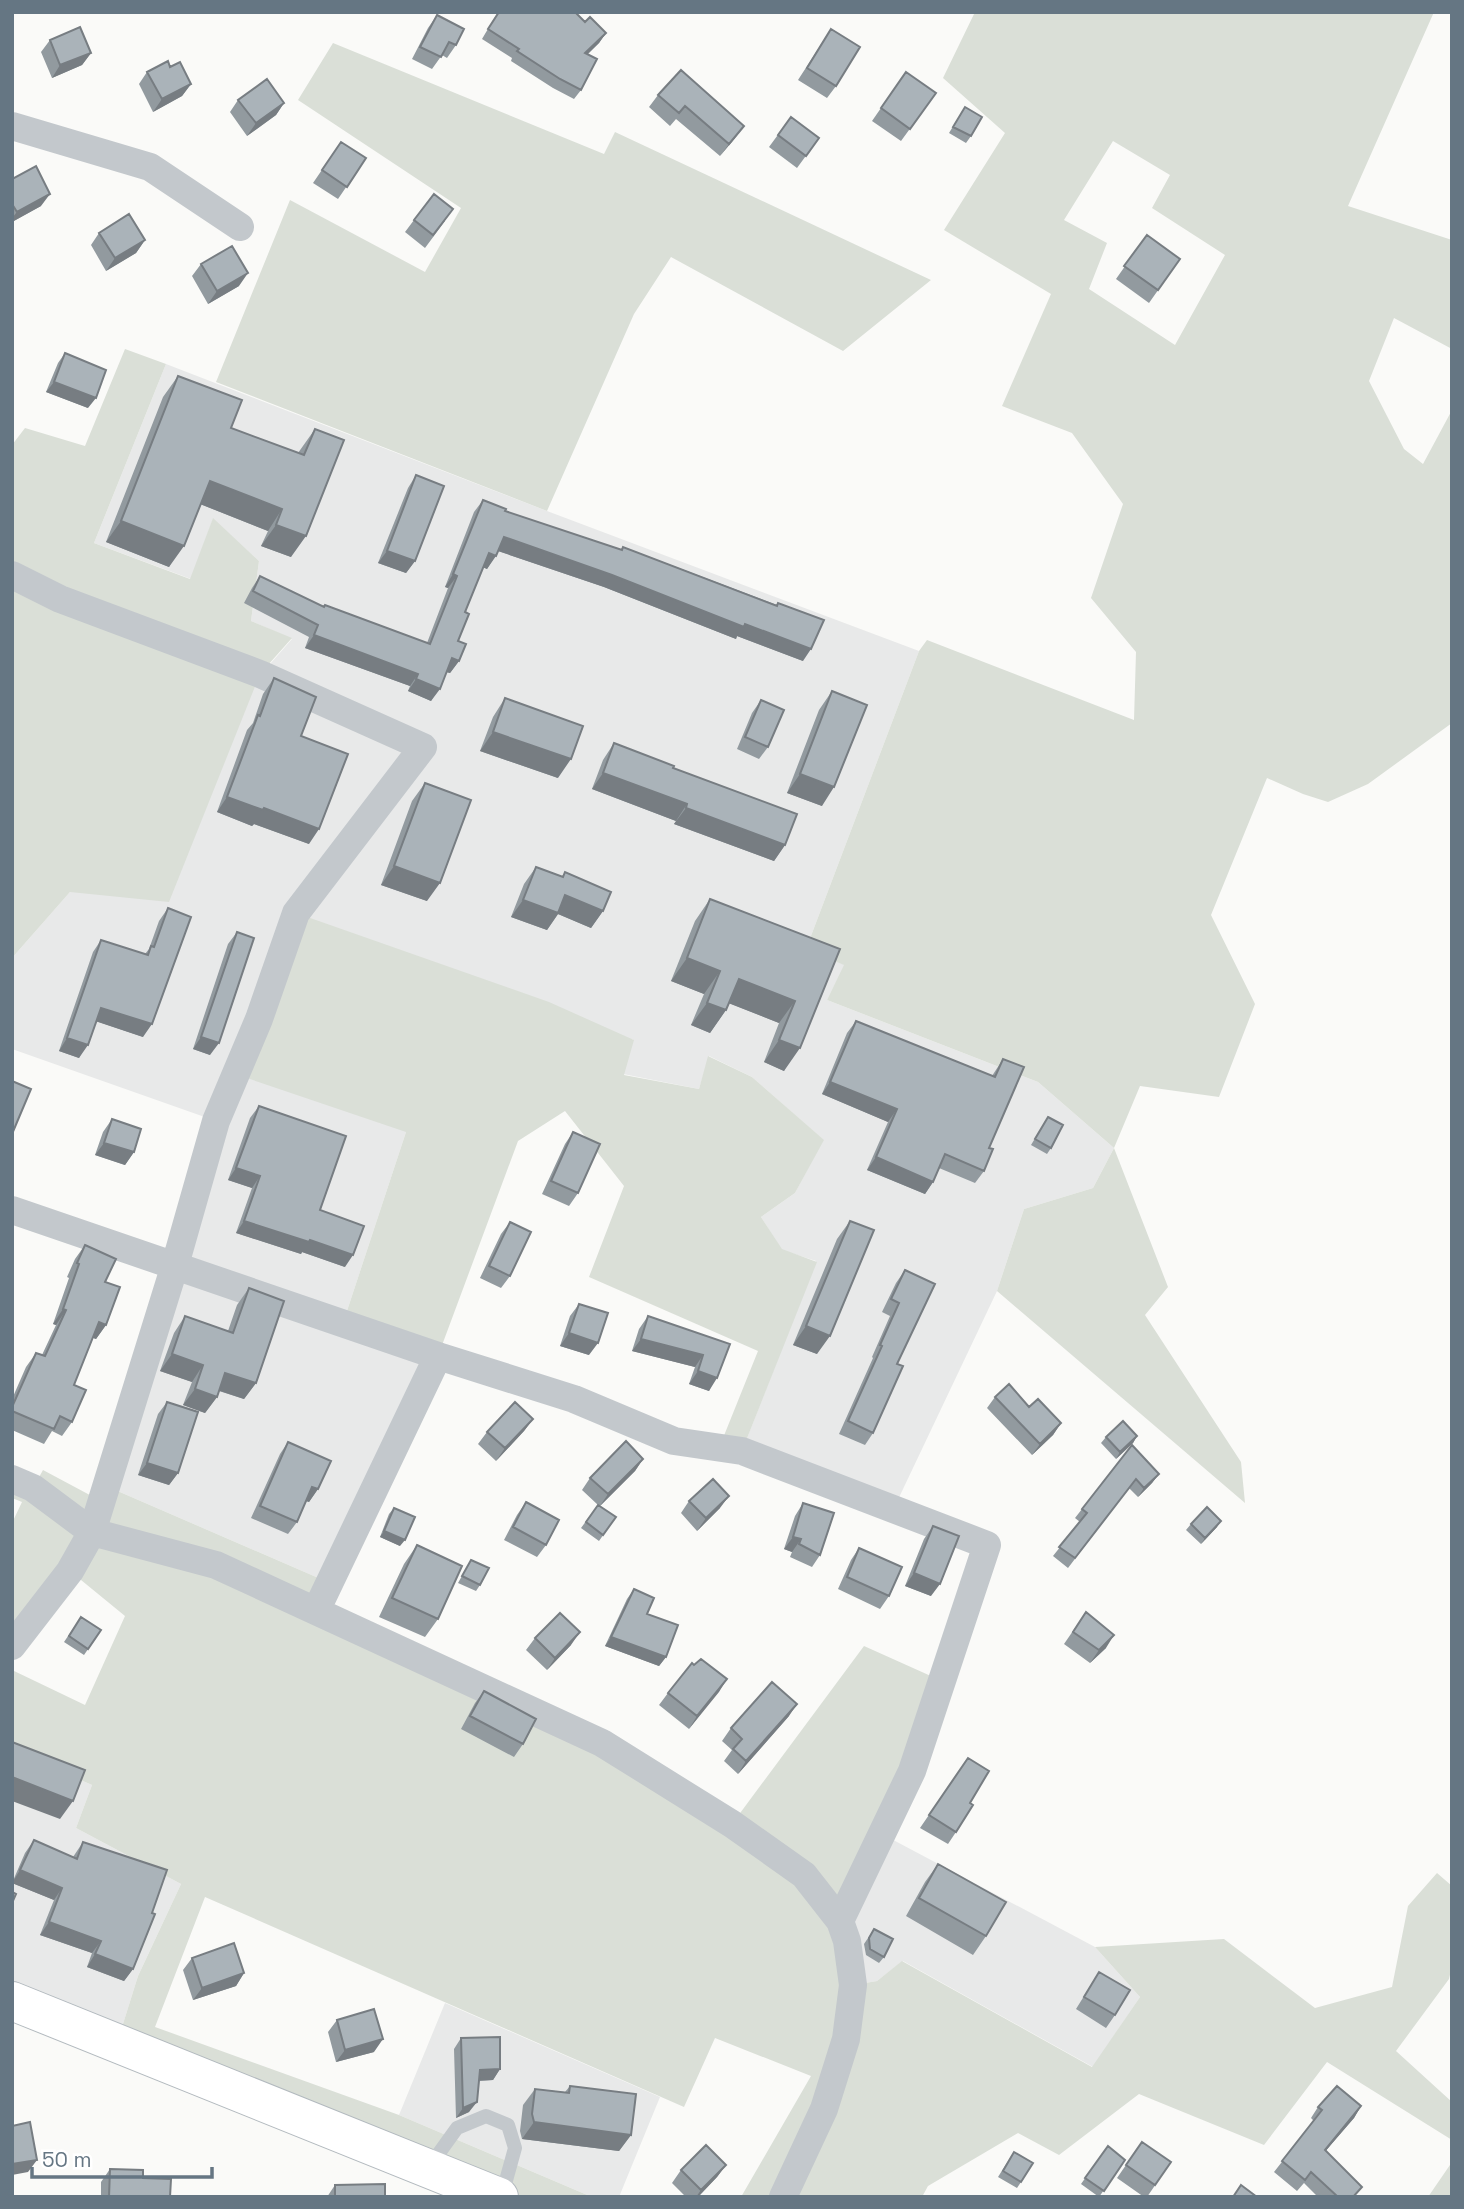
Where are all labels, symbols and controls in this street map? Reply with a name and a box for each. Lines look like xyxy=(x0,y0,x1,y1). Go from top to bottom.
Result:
scale bar xyxy=(32,2136,212,2180)
text: 50 m xyxy=(42,2146,92,2173)

